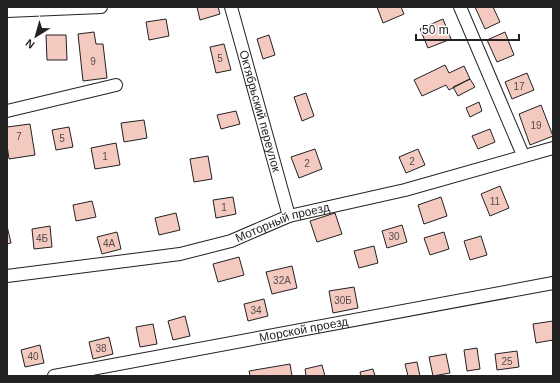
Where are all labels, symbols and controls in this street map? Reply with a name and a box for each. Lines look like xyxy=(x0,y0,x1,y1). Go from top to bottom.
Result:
north arrow xyxy=(16,16,56,56)
scale bar xyxy=(416,16,519,42)
text: 50 m xyxy=(422,23,449,37)
text: N xyxy=(23,37,37,51)
street label: Октябрьский переулок xyxy=(236,49,284,174)
house number: 5 xyxy=(217,53,223,64)
house number: 9 xyxy=(90,56,96,67)
house number: 17 xyxy=(513,81,525,92)
house number: 19 xyxy=(530,120,542,131)
house number: 7 xyxy=(16,131,22,142)
house number: 5 xyxy=(59,133,65,144)
house number: 1 xyxy=(102,151,108,162)
house number: 2 xyxy=(409,156,415,167)
house number: 2 xyxy=(304,158,310,169)
house number: 11 xyxy=(490,196,501,207)
street label: Моторный проезд xyxy=(233,200,331,245)
house number: 1 xyxy=(221,202,227,213)
house number: 30 xyxy=(388,231,400,242)
house number: 4Б xyxy=(36,233,48,244)
house number: 4А xyxy=(103,238,115,249)
house number: 32А xyxy=(273,275,291,286)
house number: 30Б xyxy=(334,295,352,306)
house number: 34 xyxy=(250,305,262,316)
street label: Морской проезд xyxy=(258,314,349,345)
house number: 38 xyxy=(95,343,107,354)
house number: 40 xyxy=(27,351,39,362)
house number: 25 xyxy=(501,356,513,367)

